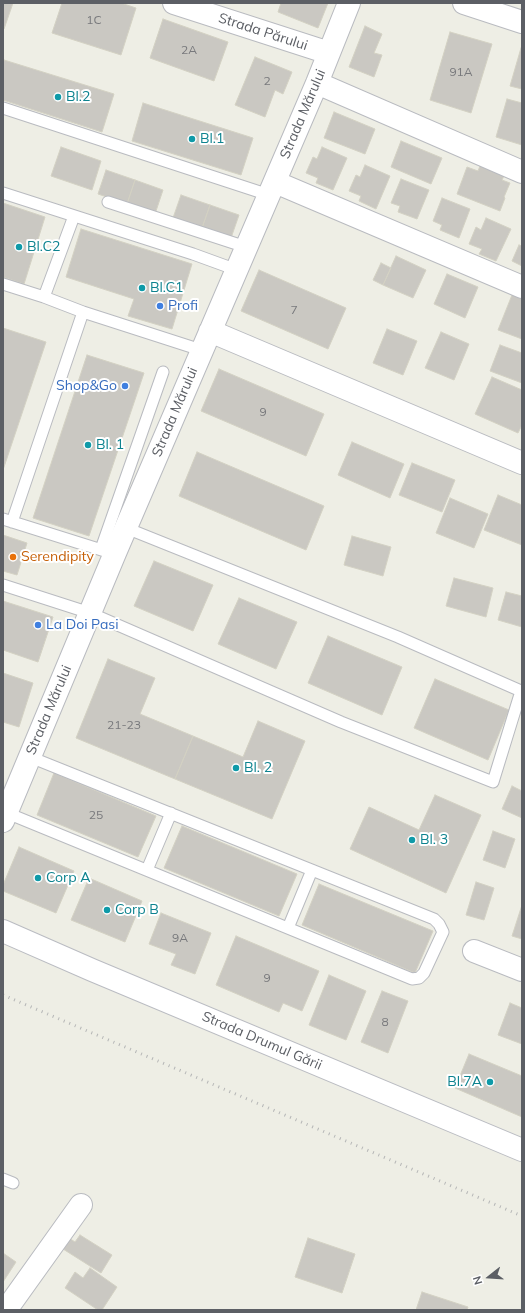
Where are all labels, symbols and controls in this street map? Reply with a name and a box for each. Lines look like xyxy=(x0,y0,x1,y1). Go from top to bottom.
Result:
street label: Strada Părului xyxy=(216,10,310,54)
house number: 1C xyxy=(86,13,102,27)
house number: 2A xyxy=(181,43,197,57)
house number: 91A xyxy=(449,65,473,79)
street label: Strada Mărului xyxy=(277,67,329,161)
house number: 2 xyxy=(263,74,271,88)
place label: Bl.2 xyxy=(66,89,90,105)
marker: Bl.2 xyxy=(53,92,63,102)
place label: Bl.1 xyxy=(200,131,224,147)
marker: Bl.1 xyxy=(187,134,197,144)
place label: Bl.C2 xyxy=(27,239,61,255)
marker: Bl.C2 xyxy=(14,242,24,252)
place label: Bl.C1 xyxy=(150,280,184,296)
marker: Bl.C1 xyxy=(137,283,147,293)
place label: Profi xyxy=(168,298,198,314)
marker: Profi xyxy=(155,301,165,311)
house number: 7 xyxy=(290,303,298,317)
street label: Strada Mărului xyxy=(149,365,201,459)
place label: Shop&Go xyxy=(56,378,117,394)
marker: Shop&Go xyxy=(120,381,130,391)
house number: 9 xyxy=(259,405,267,419)
place label: Bl. 1 xyxy=(96,437,124,453)
marker: Bl. 1 xyxy=(83,440,93,450)
place label: Serendipity xyxy=(21,549,94,565)
marker: Serendipity xyxy=(8,552,18,562)
place label: La Doi Pasi xyxy=(46,617,119,633)
marker: La Doi Pasi xyxy=(33,620,43,630)
street label: Strada Mărului xyxy=(23,663,75,757)
house number: 21-23 xyxy=(107,718,141,732)
place label: Bl. 2 xyxy=(244,760,272,776)
marker: Bl. 2 xyxy=(231,763,241,773)
house number: 25 xyxy=(89,808,103,822)
place label: Bl. 3 xyxy=(420,832,448,848)
marker: Bl. 3 xyxy=(407,835,417,845)
place label: Corp A xyxy=(46,870,91,886)
marker: Corp A xyxy=(33,873,43,883)
place label: Corp B xyxy=(115,902,159,918)
marker: Corp B xyxy=(102,905,112,915)
house number: 9A xyxy=(172,931,188,945)
house number: 9 xyxy=(263,971,271,985)
street label: Strada Drumul Gării xyxy=(199,1008,325,1074)
house number: 8 xyxy=(381,1015,389,1029)
place label: Bl.7A xyxy=(447,1074,482,1090)
marker: Bl.7A xyxy=(485,1077,495,1087)
north arrow xyxy=(469,1257,509,1297)
text: N xyxy=(470,1274,485,1287)

